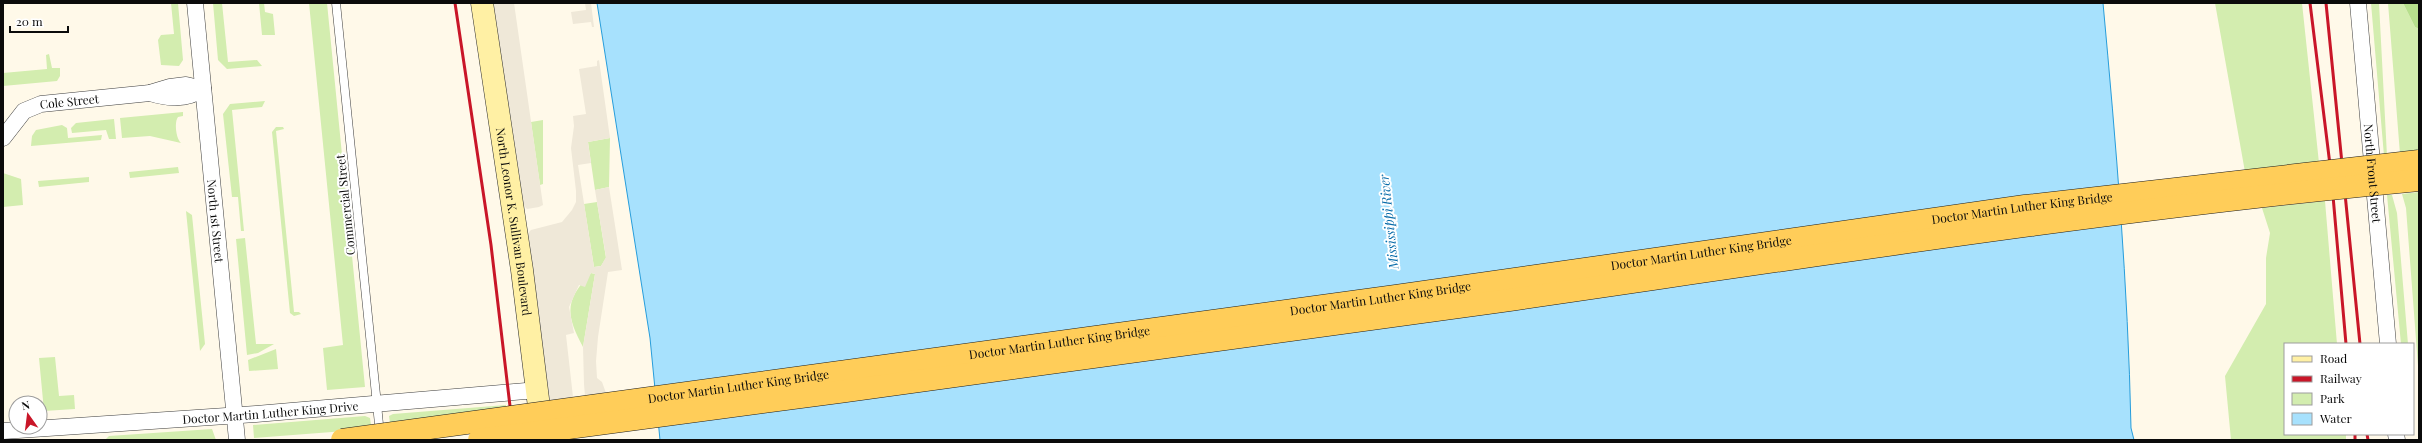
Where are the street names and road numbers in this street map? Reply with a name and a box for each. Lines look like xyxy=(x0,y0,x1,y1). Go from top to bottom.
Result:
street label: Cole Street xyxy=(39,90,100,112)
street label: North Front Street xyxy=(2361,123,2385,224)
street label: North Leonor K. Sullivan Boulevard xyxy=(493,126,536,317)
street label: Commercial Street xyxy=(332,153,358,256)
street label: North 1st Street xyxy=(204,179,228,264)
street label: Doctor Martin Luther King Bridge xyxy=(1930,188,2113,227)
street label: Doctor Martin Luther King Bridge xyxy=(1610,231,1793,273)
street label: Doctor Martin Luther King Bridge xyxy=(1289,277,1472,318)
street label: Doctor Martin Luther King Bridge xyxy=(968,322,1151,362)
street label: Doctor Martin Luther King Bridge xyxy=(647,366,830,406)
street label: Doctor Martin Luther King Drive xyxy=(182,397,359,427)

